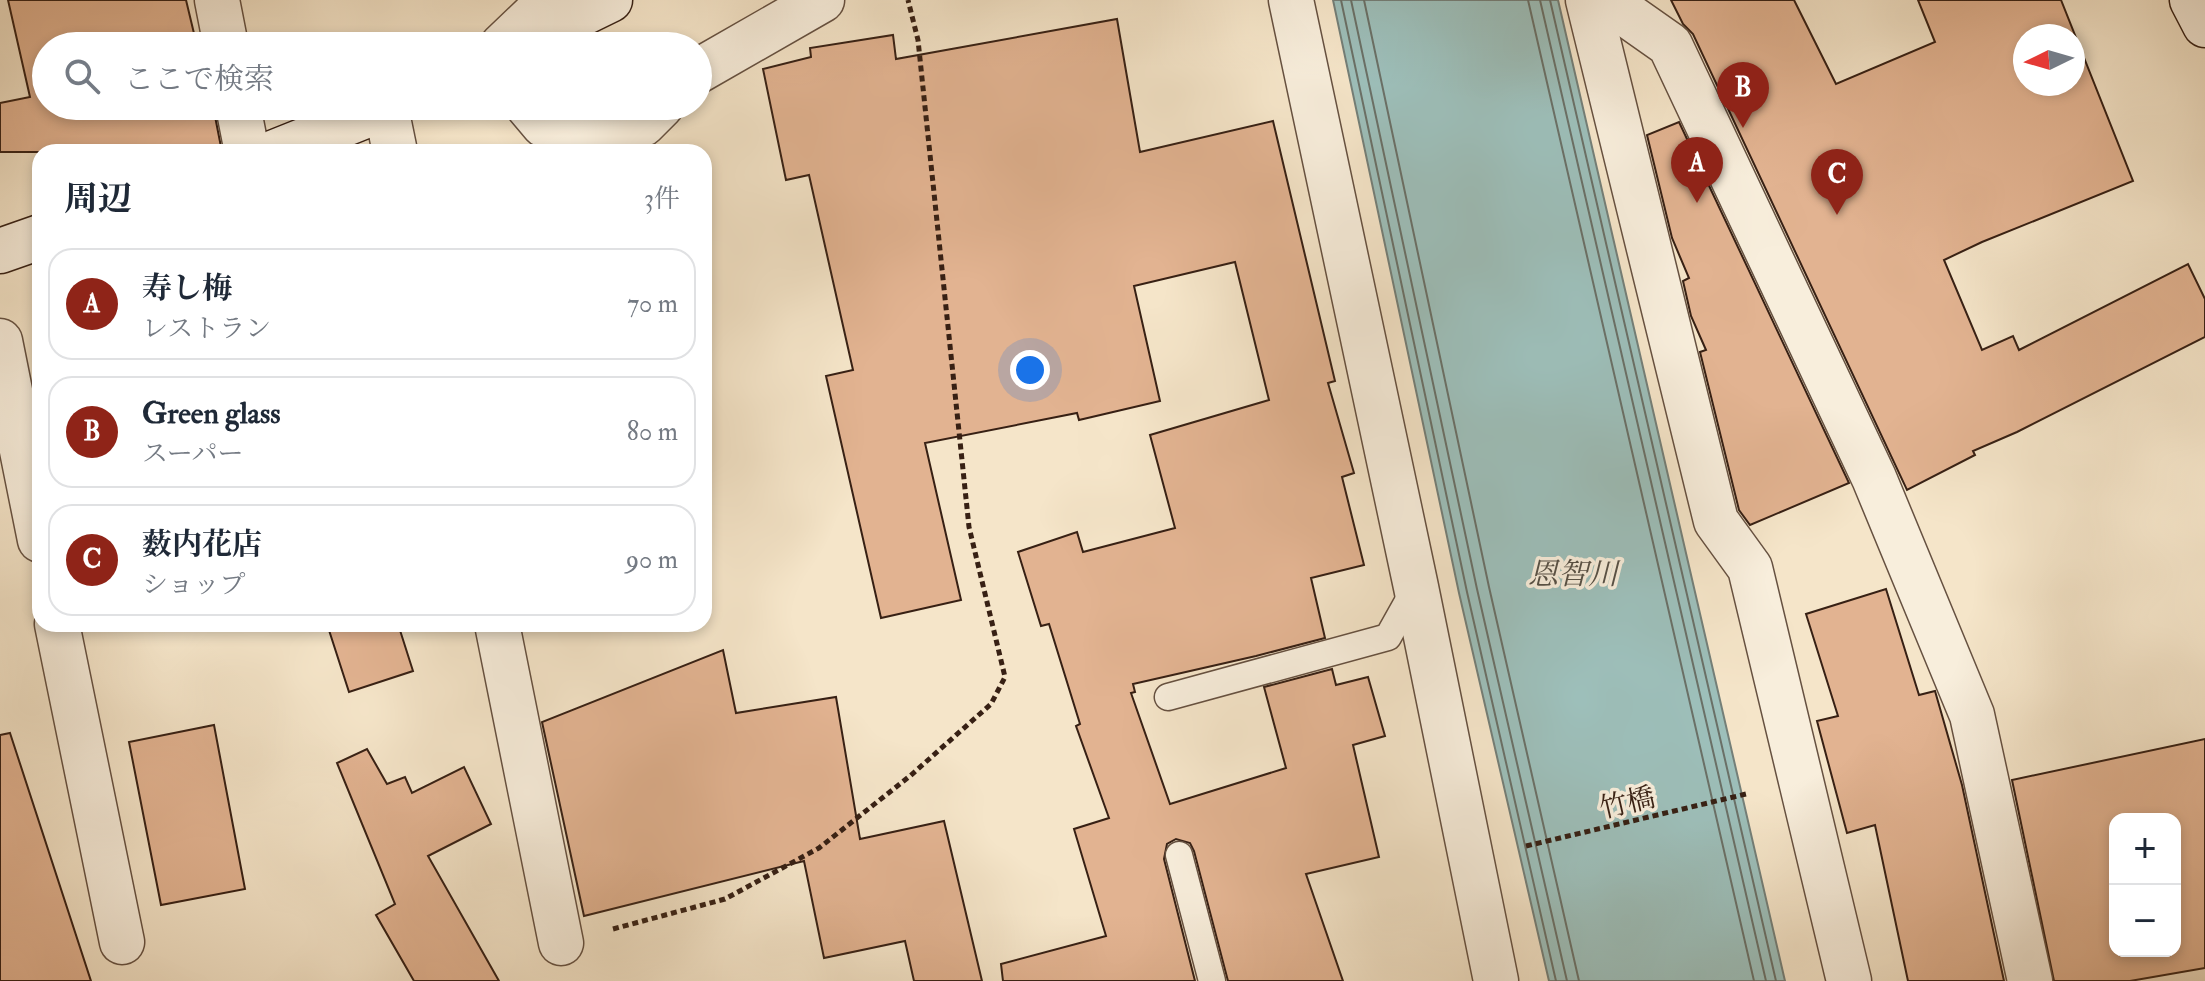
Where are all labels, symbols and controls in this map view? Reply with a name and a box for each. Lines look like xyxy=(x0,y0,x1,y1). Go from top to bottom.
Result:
north arrow xyxy=(2013,24,2085,96)
search box xyxy=(32,32,712,120)
icon: search xyxy=(60,54,104,98)
text: ここで検索 xyxy=(124,61,274,98)
pin: B xyxy=(1717,62,1769,128)
pin: A xyxy=(1671,137,1723,203)
pin: C xyxy=(1811,149,1863,215)
text: 周辺 xyxy=(64,178,132,221)
text: 3件 xyxy=(644,183,680,215)
text: 寿し梅 xyxy=(142,270,232,307)
text: A xyxy=(84,288,100,320)
text: 70 m xyxy=(627,288,678,320)
text: レストラン xyxy=(142,313,271,345)
your location xyxy=(1010,350,1050,390)
text: Green glass xyxy=(142,395,281,432)
text: B xyxy=(83,416,101,448)
text: 80 m xyxy=(627,416,678,448)
text: スーパー xyxy=(142,438,243,470)
text: 薮内花店 xyxy=(142,526,262,563)
text: C xyxy=(82,544,102,576)
text: 90 m xyxy=(626,544,678,576)
water label: 恩智川 xyxy=(1528,556,1621,593)
text: ショップ xyxy=(142,569,245,601)
street label: 竹橋 xyxy=(1596,780,1659,827)
map controls xyxy=(2109,813,2181,957)
button: + xyxy=(2109,813,2181,885)
button: − xyxy=(2109,885,2181,957)

